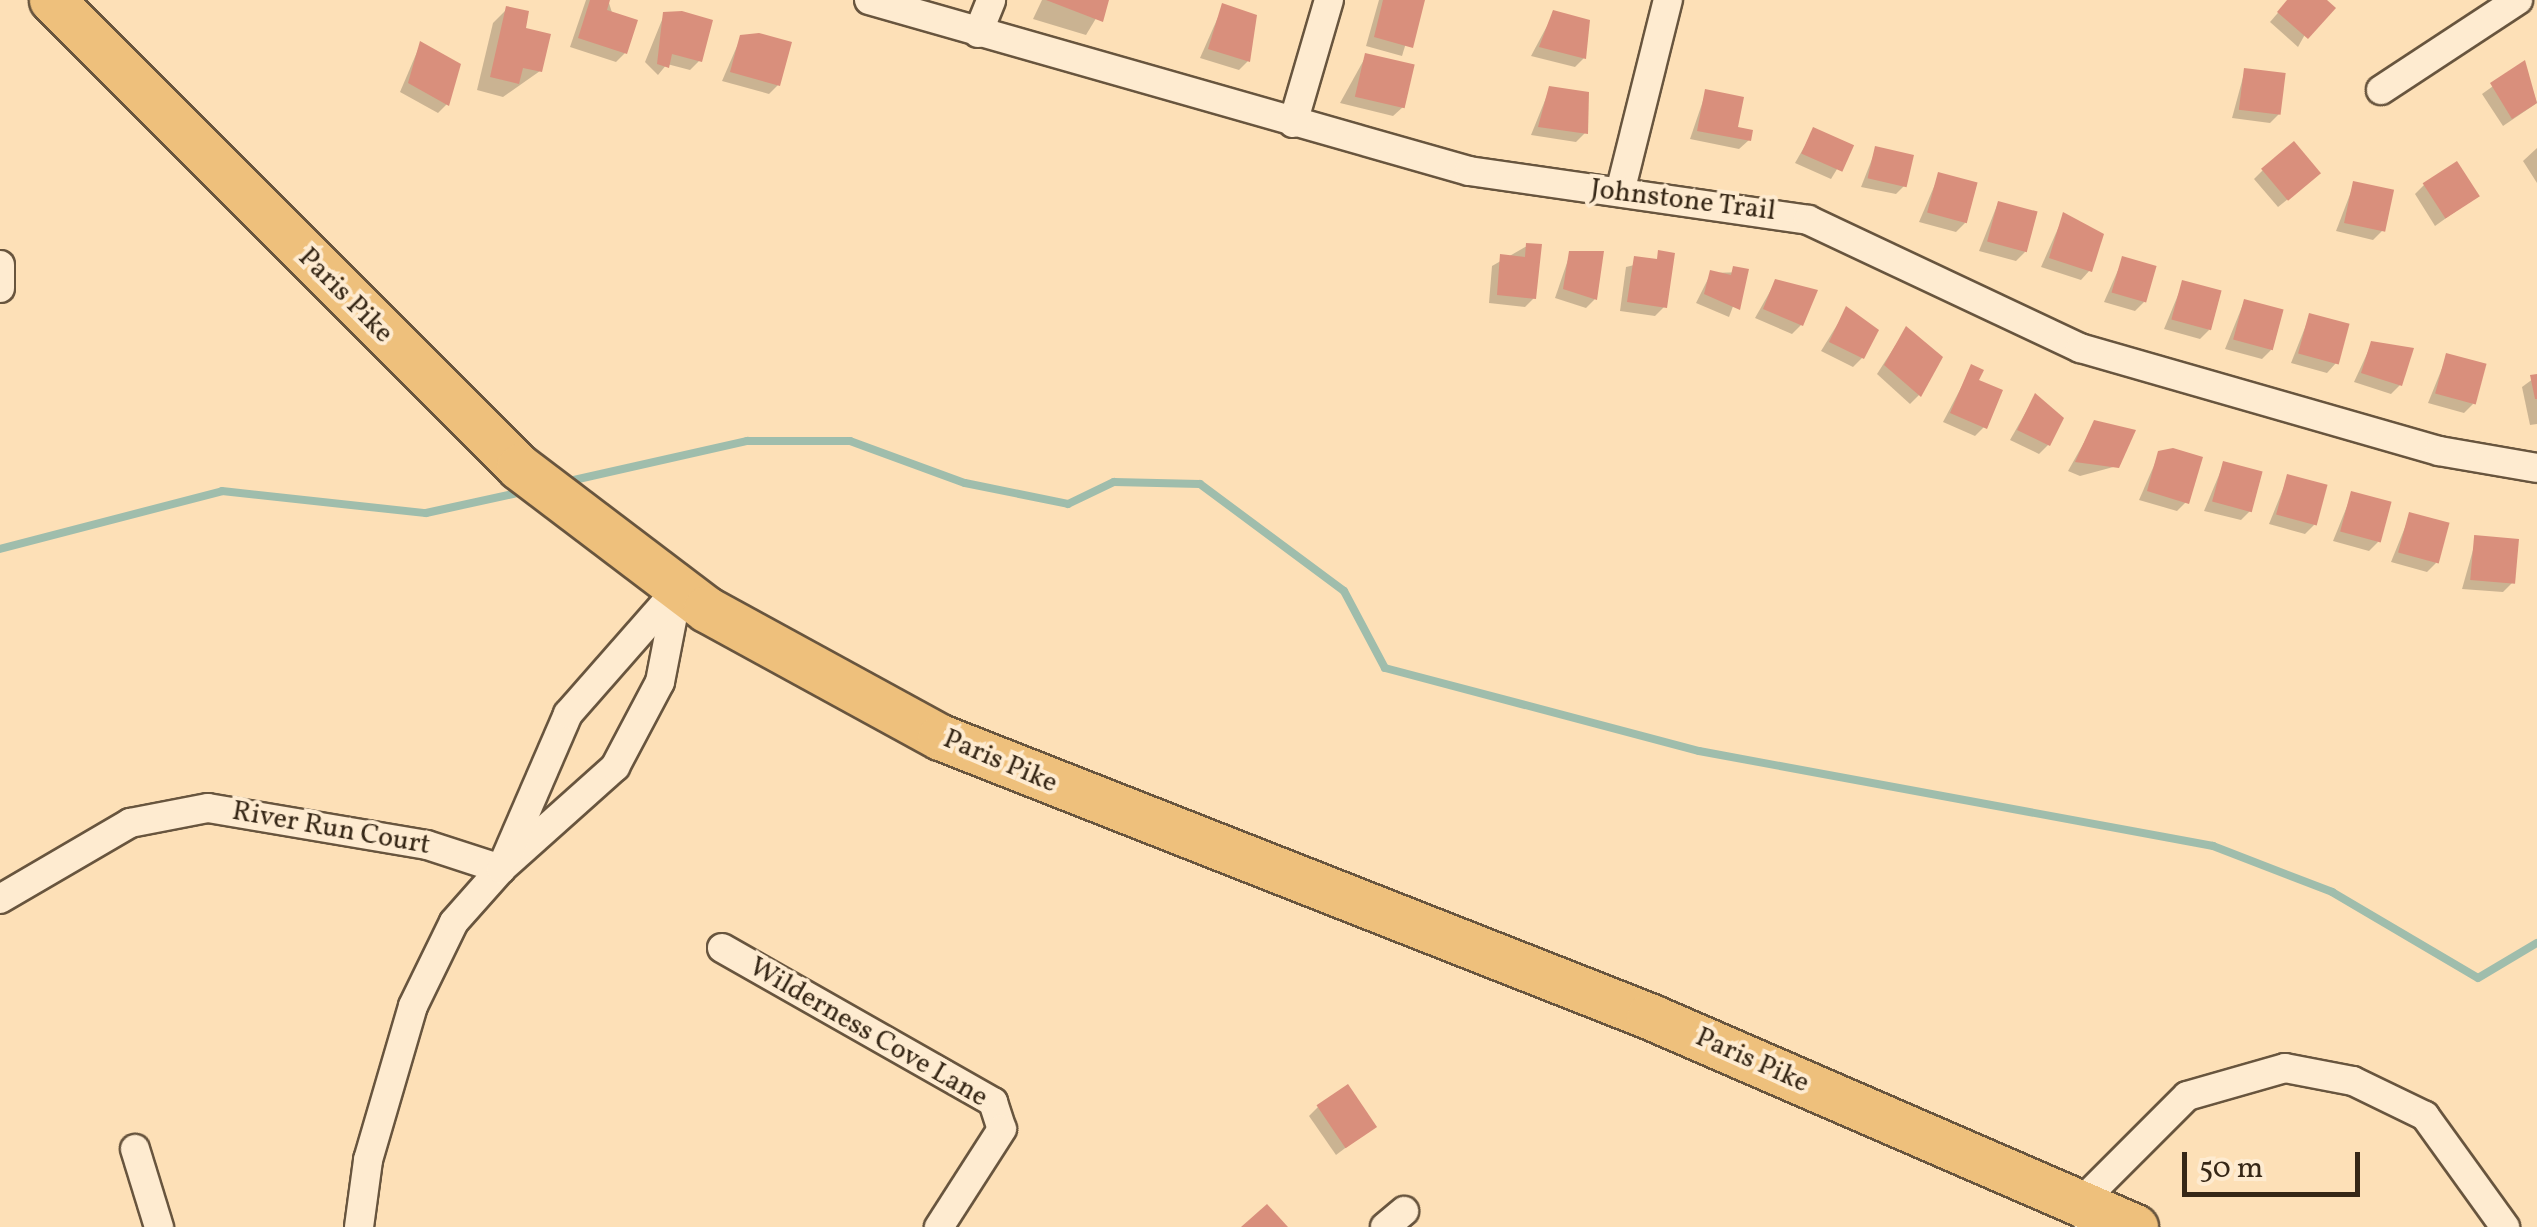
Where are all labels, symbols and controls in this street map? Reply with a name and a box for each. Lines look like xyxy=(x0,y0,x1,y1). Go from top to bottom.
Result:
street label: Johnstone Trail xyxy=(1588,173,1778,229)
street label: Paris Pike xyxy=(290,241,400,351)
street label: Paris Pike xyxy=(938,723,1062,801)
street label: River Run Court xyxy=(229,795,433,863)
street label: Wilderness Cove Lane xyxy=(743,951,993,1115)
street label: Paris Pike xyxy=(1690,1021,1814,1101)
scale bar xyxy=(2187,1132,2364,1194)
text: 50 m xyxy=(2199,1148,2263,1190)

